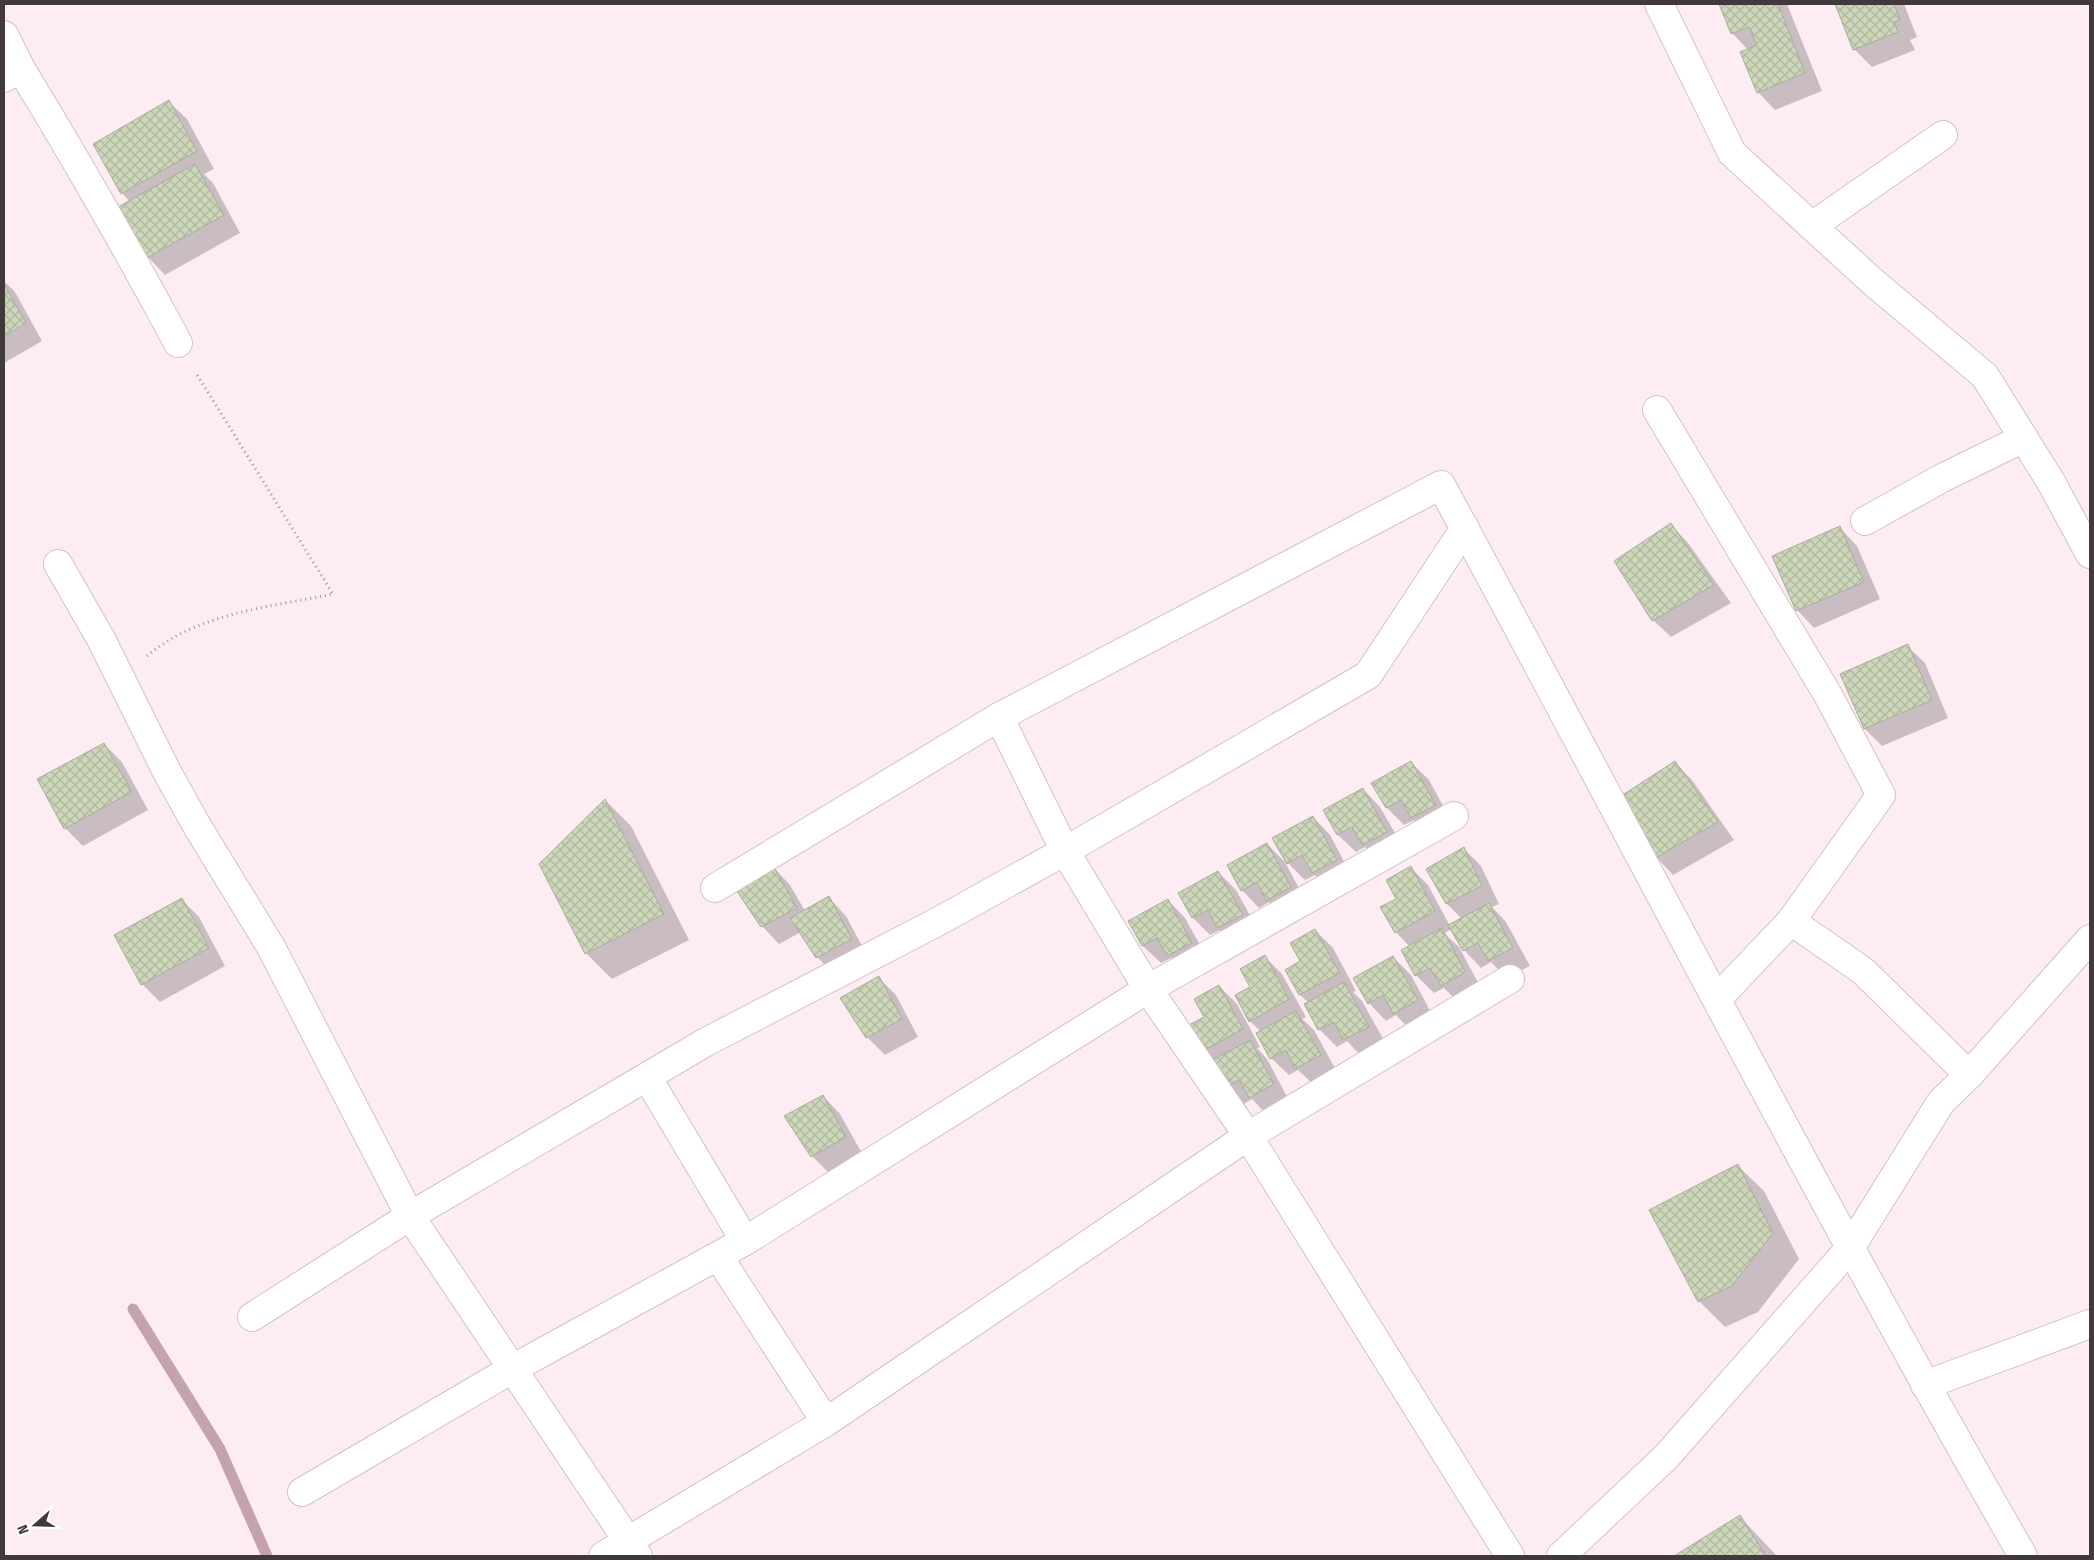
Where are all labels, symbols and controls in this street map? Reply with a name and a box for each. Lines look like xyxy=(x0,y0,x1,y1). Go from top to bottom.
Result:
north arrow xyxy=(10,1500,60,1550)
text: N xyxy=(14,1522,33,1536)

